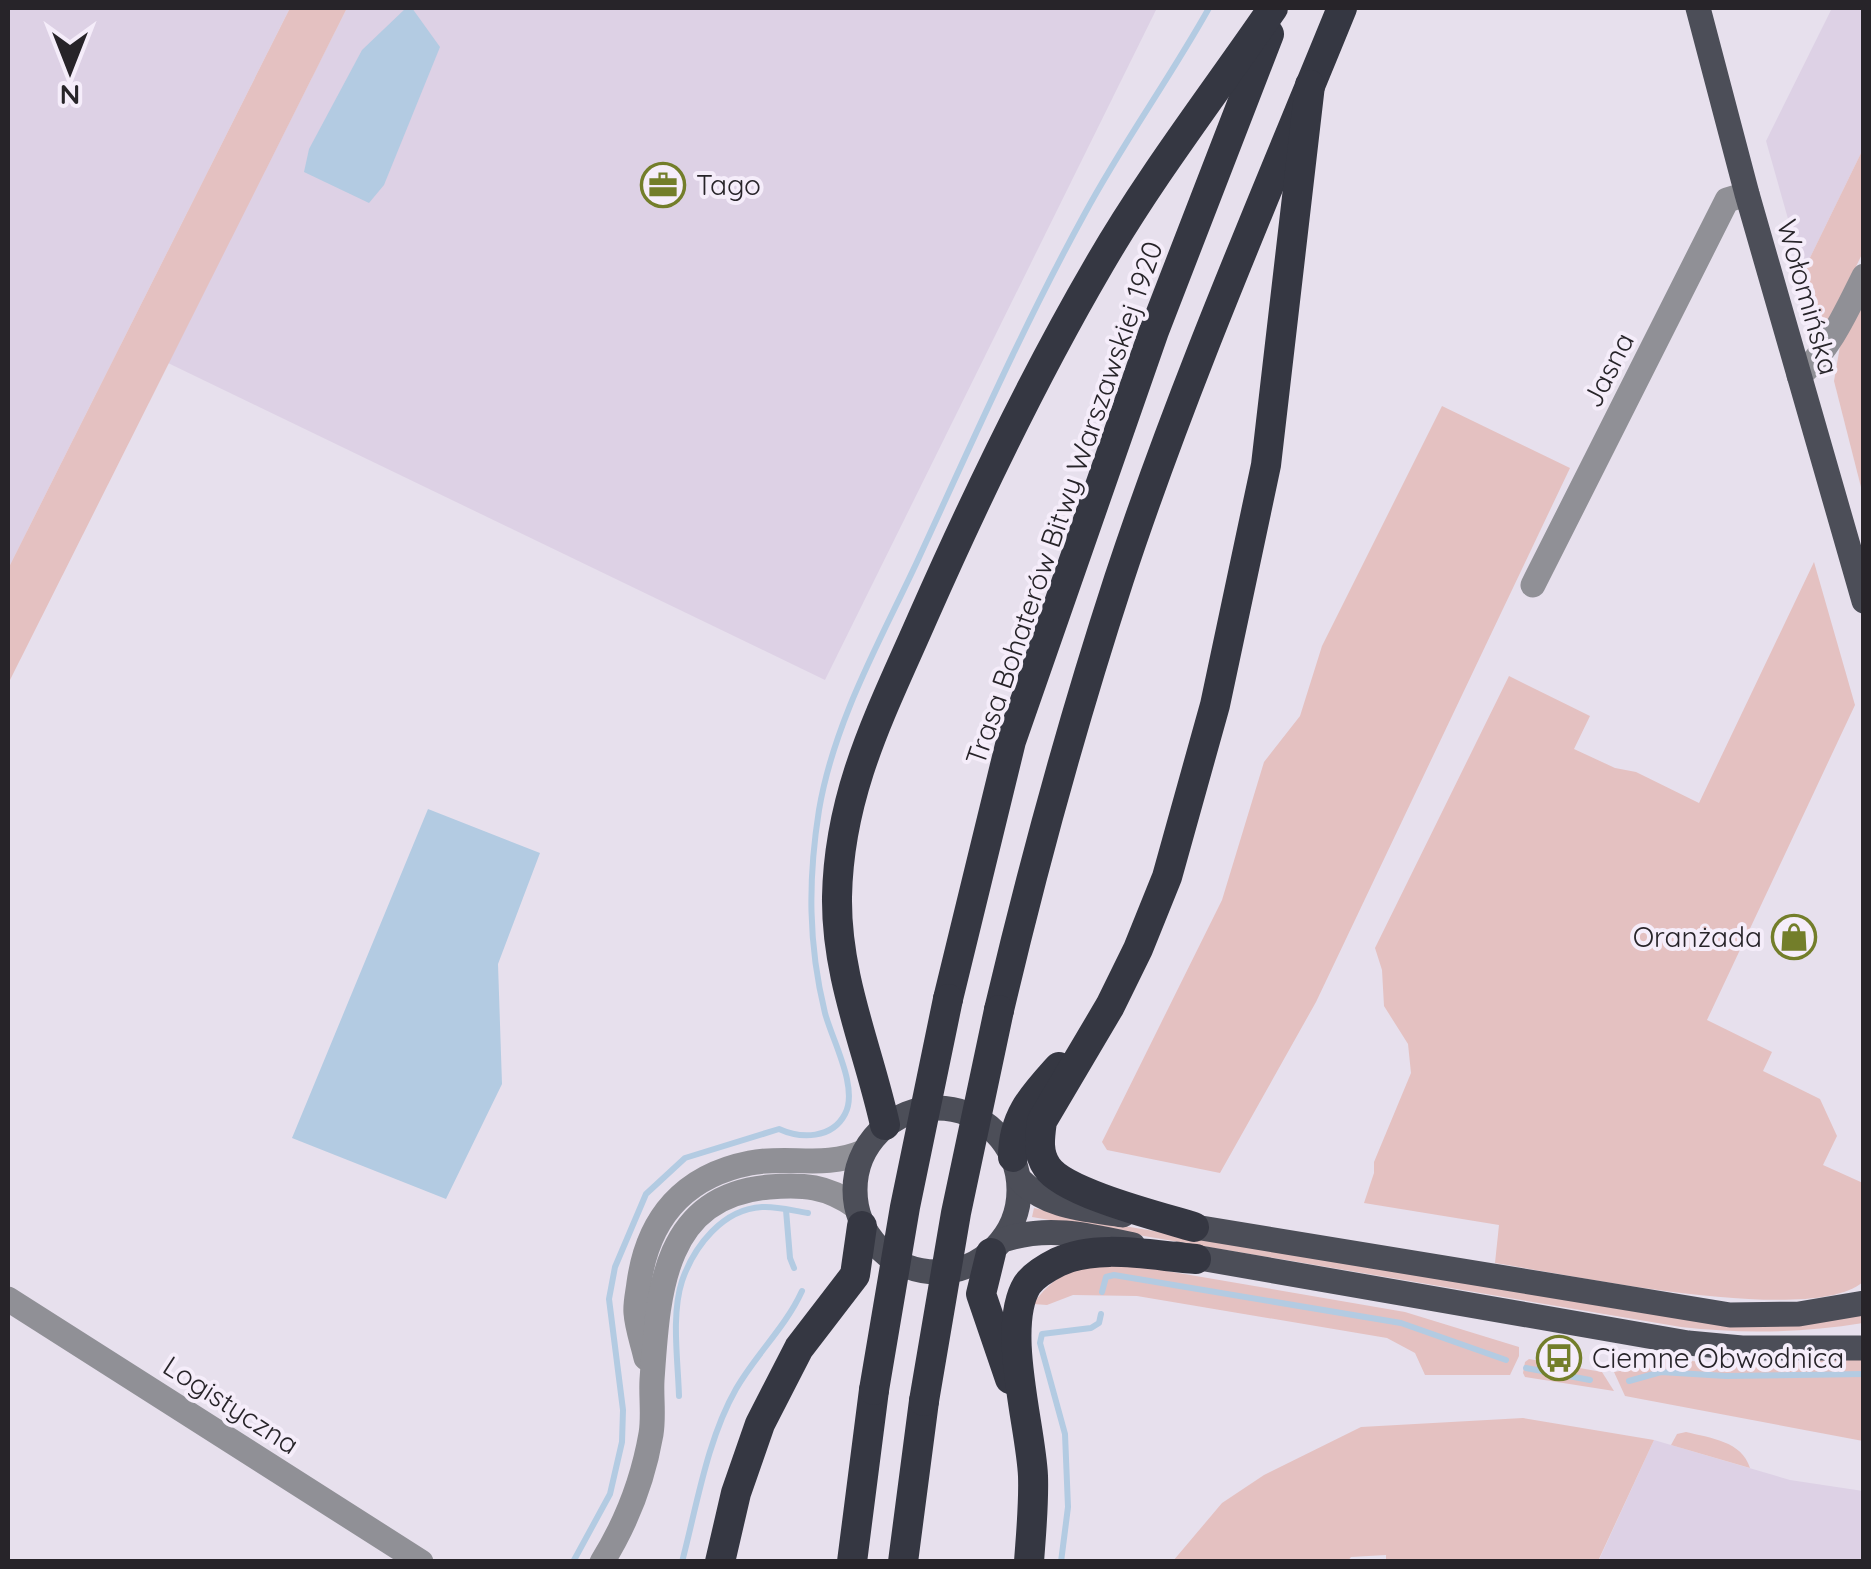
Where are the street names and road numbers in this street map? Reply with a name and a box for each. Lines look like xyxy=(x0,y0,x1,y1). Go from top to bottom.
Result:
street label: Wołomińska xyxy=(1770,215,1847,378)
street label: Trasa Bohaterów Bitwy Warszawskiej 1920 xyxy=(957,236,1170,769)
street label: Jasna xyxy=(1574,327,1641,413)
street label: Logistyczna xyxy=(157,1348,306,1461)

